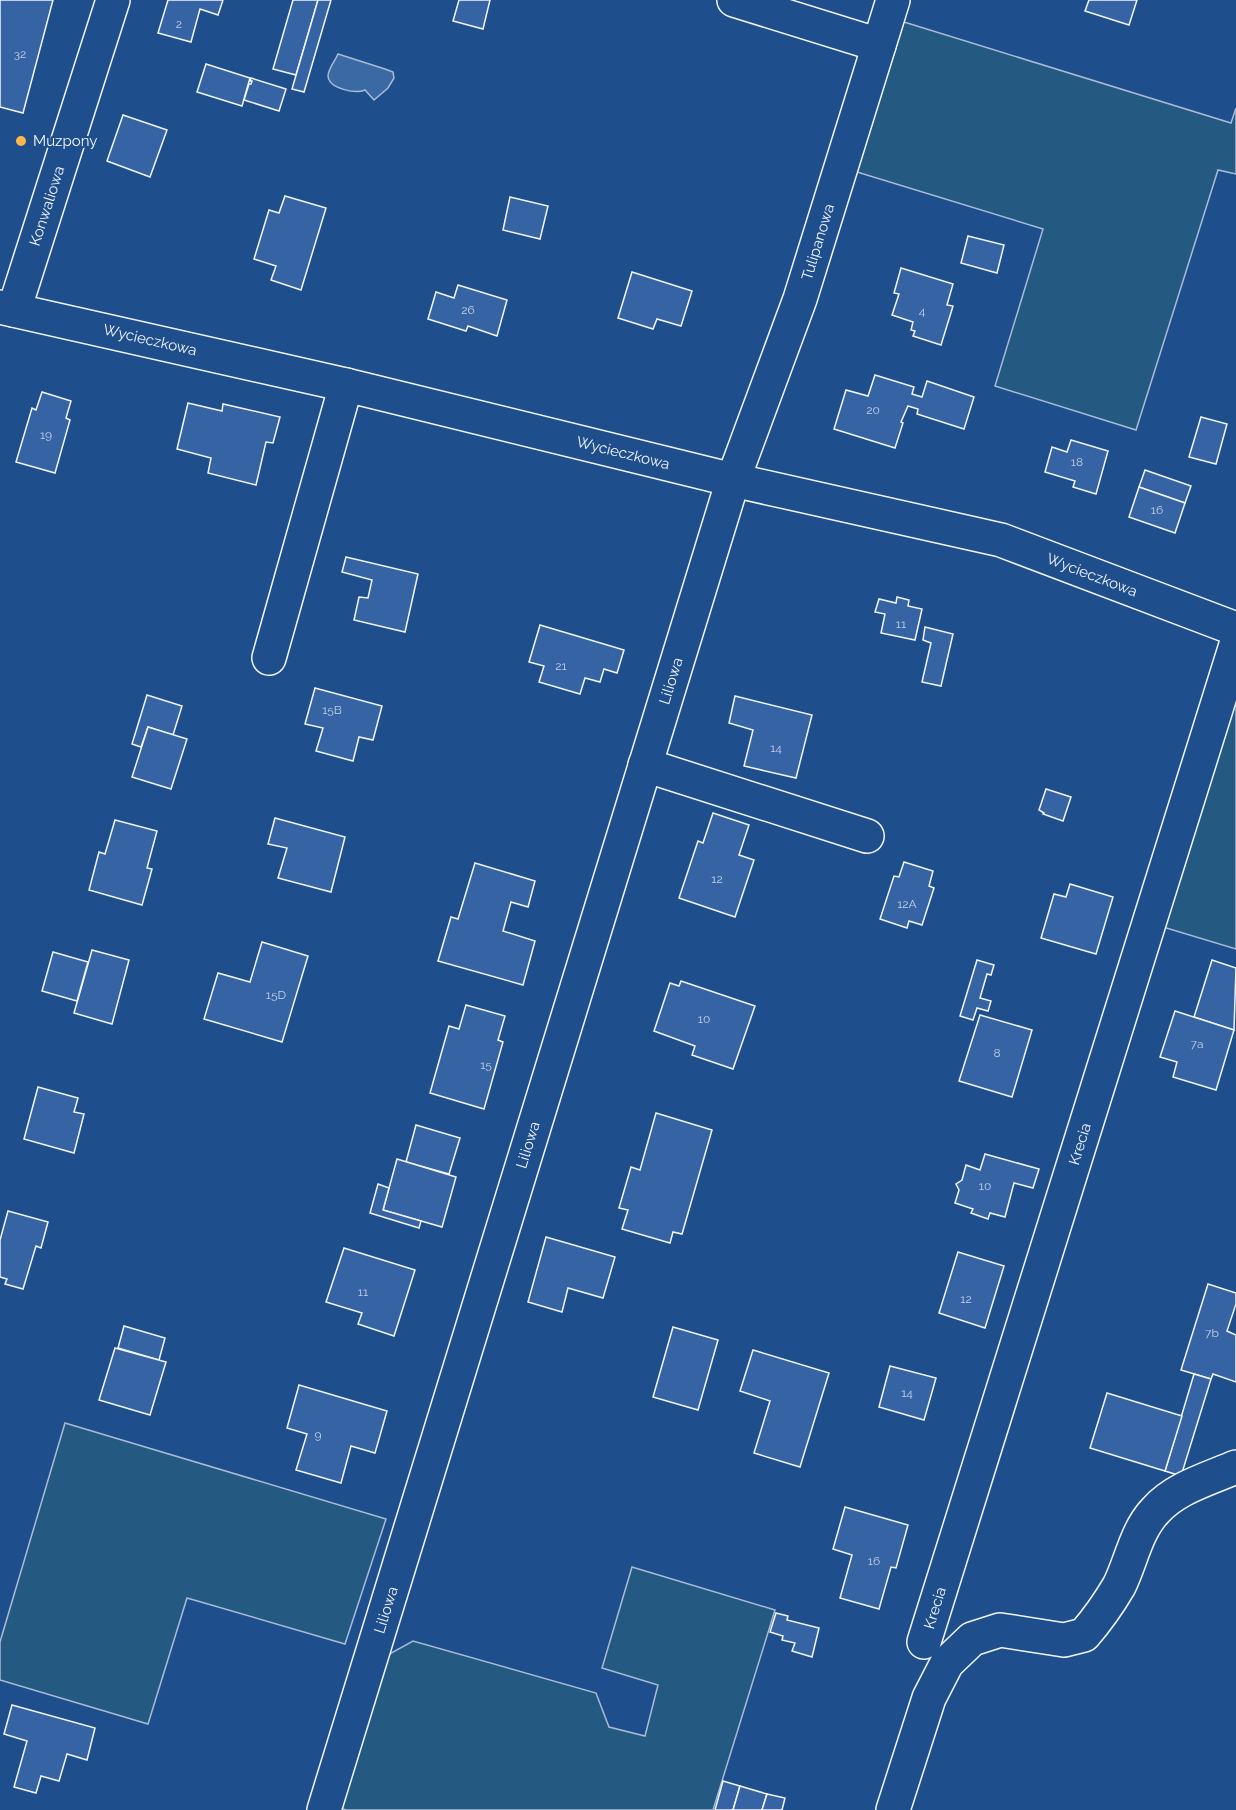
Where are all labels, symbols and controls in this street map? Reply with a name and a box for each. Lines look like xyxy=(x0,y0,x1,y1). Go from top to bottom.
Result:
house number: 2 xyxy=(176,17,182,31)
house number: 32 xyxy=(14,47,26,61)
place label: Muzpony xyxy=(33,132,97,150)
marker: Muzpony xyxy=(14,134,28,148)
street label: Konwaliowa xyxy=(26,164,68,248)
street label: Tulipanowa xyxy=(798,202,838,282)
house number: 26 xyxy=(461,303,475,317)
house number: 4 xyxy=(919,304,926,318)
street label: Wycieczkowa xyxy=(101,320,199,360)
house number: 20 xyxy=(866,403,880,417)
house number: 19 xyxy=(40,428,52,442)
street label: Wycieczkowa xyxy=(574,433,672,473)
house number: 18 xyxy=(1071,455,1083,469)
house number: 16 xyxy=(1151,503,1163,517)
street label: Wycieczkowa xyxy=(1044,549,1140,601)
house number: 11 xyxy=(896,617,906,631)
street label: Liliowa xyxy=(655,655,687,707)
house number: 21 xyxy=(555,659,567,673)
house number: 15B xyxy=(322,703,342,717)
house number: 14 xyxy=(770,741,782,755)
house number: 12 xyxy=(711,872,723,886)
house number: 12A xyxy=(897,897,917,911)
house number: 15D xyxy=(266,988,287,1002)
house number: 10 xyxy=(698,1012,710,1026)
house number: 7a xyxy=(1191,1037,1203,1051)
house number: 8 xyxy=(993,1046,1001,1060)
house number: 15 xyxy=(480,1058,492,1072)
street label: Liliowa xyxy=(512,1119,544,1171)
street label: Krecia xyxy=(1065,1121,1095,1167)
house number: 10 xyxy=(979,1179,991,1193)
house number: 11 xyxy=(358,1285,368,1299)
house number: 12 xyxy=(960,1292,972,1306)
house number: 7b xyxy=(1205,1326,1219,1340)
house number: 14 xyxy=(901,1386,913,1400)
house number: 9 xyxy=(314,1428,322,1442)
house number: 16 xyxy=(868,1554,880,1568)
street label: Liliowa xyxy=(370,1584,402,1636)
street label: Krecia xyxy=(920,1585,950,1631)

